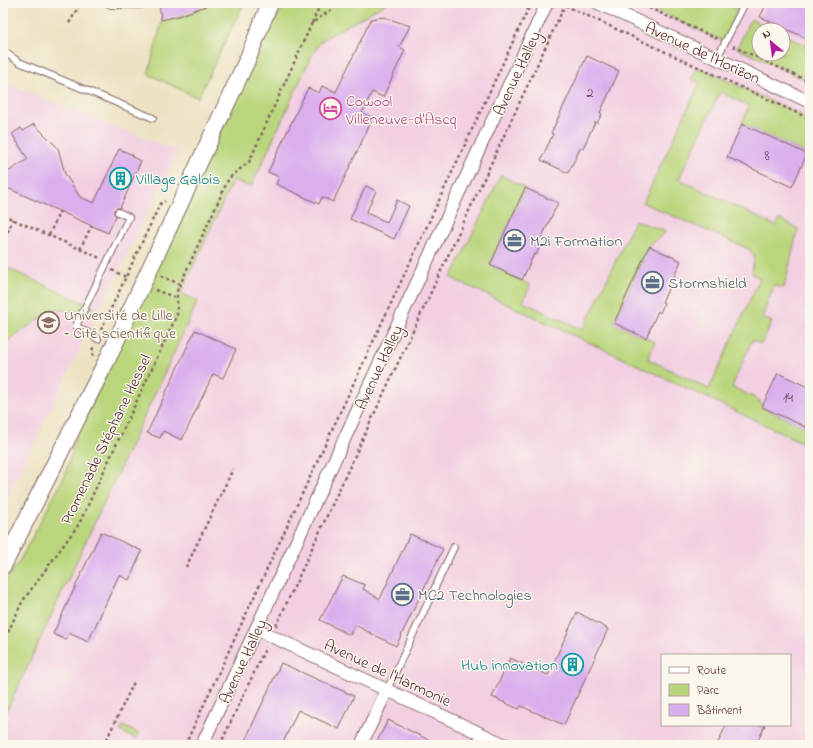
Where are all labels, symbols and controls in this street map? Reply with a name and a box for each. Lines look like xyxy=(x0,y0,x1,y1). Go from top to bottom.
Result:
street label: Avenue de l'Horizon xyxy=(641,17,764,91)
north arrow xyxy=(751,22,791,62)
text: N xyxy=(760,25,774,43)
street label: Avenue Halley xyxy=(488,27,548,120)
house number: 2 xyxy=(587,83,594,104)
place label: Cowool Villeneuve-d'Ascq xyxy=(345,90,456,132)
hotel icon: Cowool Villeneuve-d'Ascq xyxy=(318,96,344,122)
house number: 8 xyxy=(764,146,770,167)
building icon: Village Galois xyxy=(107,165,133,191)
place label: Village Galois xyxy=(135,168,220,192)
office icon: M2i Formation xyxy=(502,227,528,253)
place label: M2i Formation xyxy=(530,230,622,254)
office icon: Stormshield xyxy=(639,269,665,295)
place label: Stormshield xyxy=(668,272,747,296)
place label: Université de Lille ‐ Cité scientifique xyxy=(64,304,177,346)
school or university icon: Université de Lille ‐ Cité scientifique xyxy=(35,310,61,336)
street label: Avenue Halley xyxy=(350,321,410,414)
street label: Promenade Stéphane Hessel xyxy=(55,350,159,529)
house number: 14 xyxy=(783,388,793,409)
office icon: MC2 Technologies xyxy=(389,581,415,607)
place label: MC2 Technologies xyxy=(418,584,532,608)
street label: Avenue Halley xyxy=(214,615,274,708)
street label: Avenue de l'Harmonie xyxy=(320,634,455,714)
building icon: Hub innovation xyxy=(560,651,586,677)
place label: Hub innovation xyxy=(461,654,558,678)
legend xyxy=(661,654,791,726)
text: Route xyxy=(697,662,727,680)
text: Parc xyxy=(697,682,719,700)
text: Bâtiment xyxy=(696,702,742,720)

